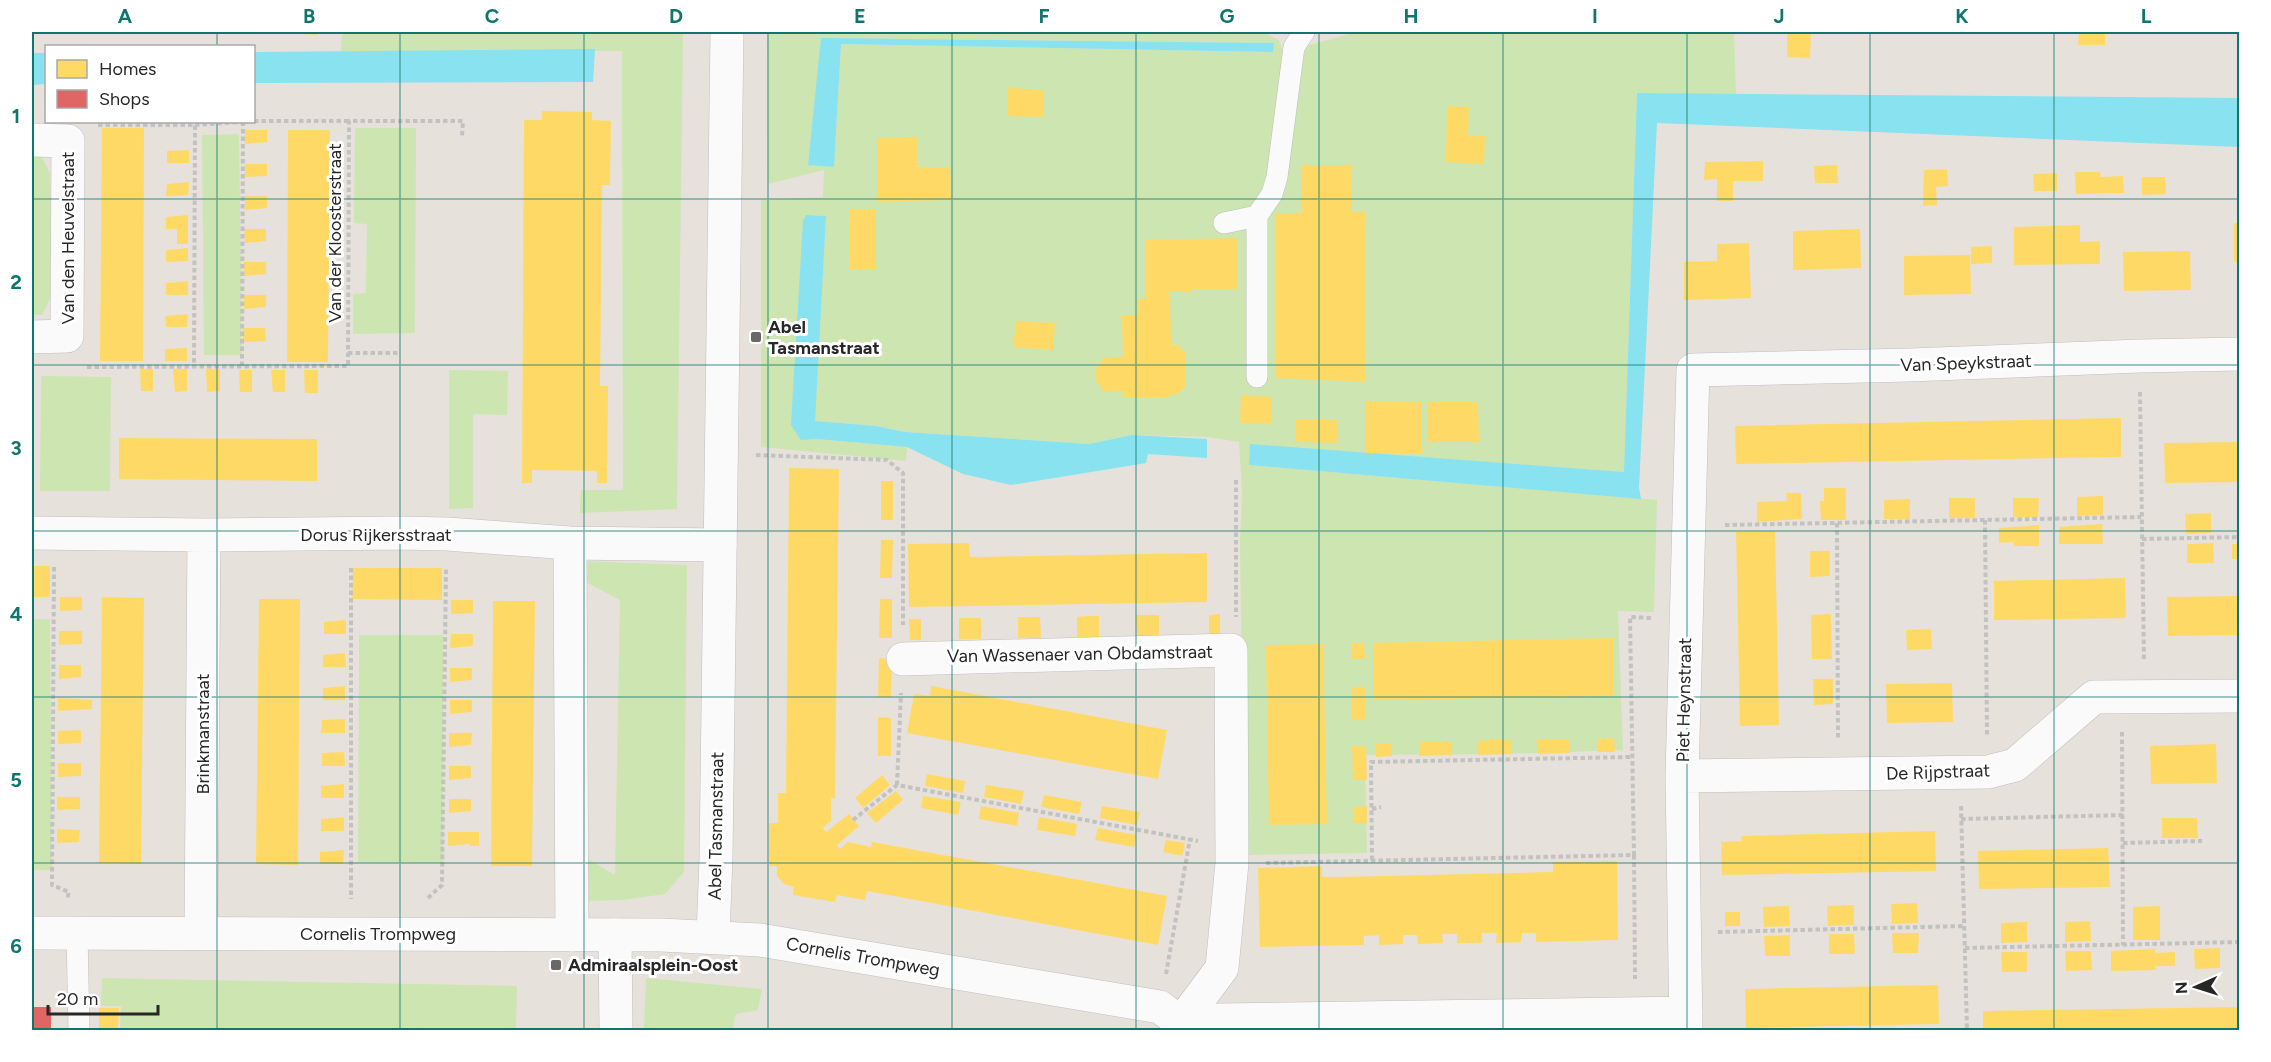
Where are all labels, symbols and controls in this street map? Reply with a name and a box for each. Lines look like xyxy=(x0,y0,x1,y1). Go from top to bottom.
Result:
text: A xyxy=(118,4,133,28)
text: B xyxy=(303,4,315,28)
text: C xyxy=(485,4,499,28)
text: D xyxy=(669,4,683,28)
text: E xyxy=(854,4,866,28)
text: F xyxy=(1038,4,1050,28)
text: G xyxy=(1220,4,1235,28)
text: H xyxy=(1404,4,1419,28)
text: I xyxy=(1592,4,1598,28)
text: J xyxy=(1773,4,1785,28)
text: K xyxy=(1955,4,1969,28)
text: L xyxy=(2141,4,2152,28)
legend xyxy=(45,45,255,123)
text: Homes xyxy=(99,58,157,80)
text: Shops xyxy=(99,88,150,110)
text: 1 xyxy=(12,104,20,128)
street label: Van der Kloosterstraat xyxy=(324,143,346,323)
street label: Van den Heuvelstraat xyxy=(57,151,79,325)
text: 2 xyxy=(10,270,22,294)
place label: Abel Tasmanstraat xyxy=(768,316,880,359)
marker: Abel Tasmanstraat xyxy=(749,330,763,344)
street label: Van Speykstraat xyxy=(1900,350,2032,376)
text: 3 xyxy=(10,436,22,460)
street label: Dorus Rijkersstraat xyxy=(300,524,452,546)
text: 4 xyxy=(10,602,23,626)
street label: Piet Heynstraat xyxy=(1672,637,1696,763)
street label: Van Wassenaer van Obdamstraat xyxy=(947,641,1213,667)
street label: Brinkmanstraat xyxy=(192,673,214,795)
street label: Abel Tasmanstraat xyxy=(704,751,728,900)
street label: De Rijpstraat xyxy=(1886,759,1991,785)
text: 5 xyxy=(10,768,22,792)
street label: Cornelis Trompweg xyxy=(300,923,456,945)
street label: Cornelis Trompweg xyxy=(784,933,942,981)
text: 6 xyxy=(10,934,22,958)
place label: Admiraalsplein-Oost xyxy=(568,954,738,976)
north arrow xyxy=(2166,957,2226,1017)
marker: Admiraalsplein-Oost xyxy=(549,958,563,972)
scale bar xyxy=(48,978,158,1016)
text: N xyxy=(2172,981,2191,994)
text: 20 m xyxy=(57,988,98,1010)

